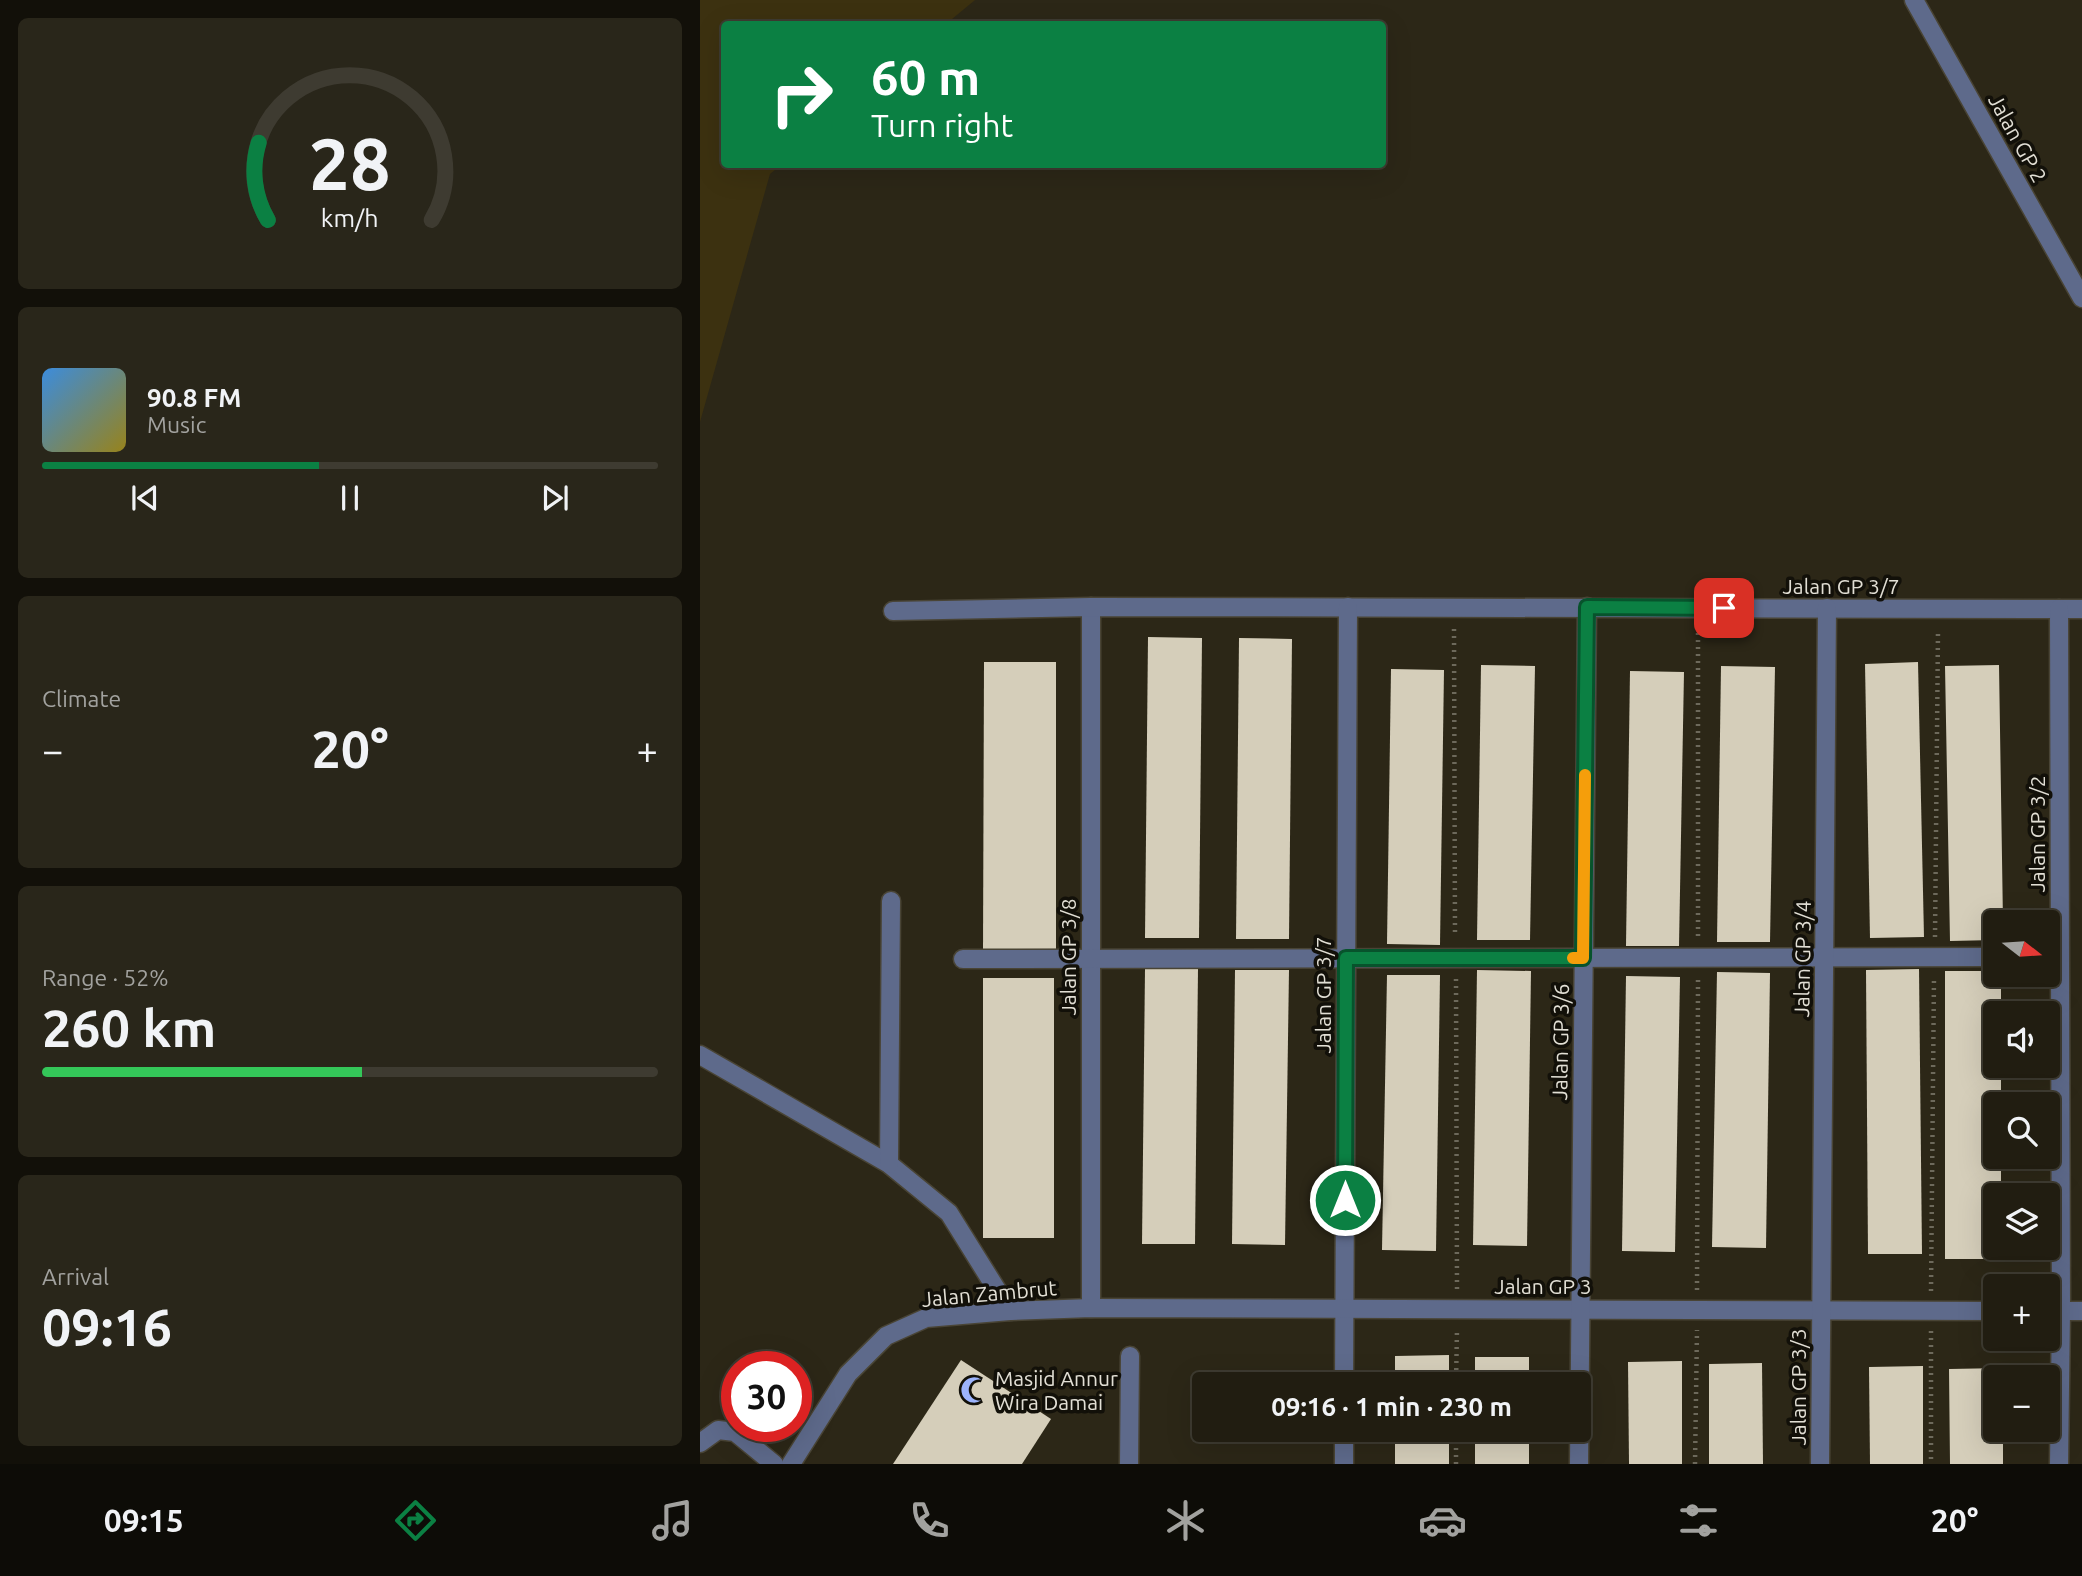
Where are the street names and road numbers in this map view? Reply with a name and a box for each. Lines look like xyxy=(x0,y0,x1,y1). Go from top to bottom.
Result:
street label: Jalan GP 2 xyxy=(1984,90,2052,186)
street label: Jalan GP 3/7 xyxy=(1783,574,1899,598)
street label: Jalan GP 3/2 xyxy=(2025,776,2049,892)
street label: Jalan GP 3/8 xyxy=(1056,899,1080,1015)
street label: Jalan GP 3/4 xyxy=(1789,900,1815,1018)
street label: Jalan GP 3/7 xyxy=(1311,937,1335,1053)
street label: Jalan GP 3/6 xyxy=(1547,983,1573,1101)
street label: Jalan GP 3 xyxy=(1494,1274,1592,1298)
street label: Jalan Zambrut xyxy=(920,1275,1058,1311)
street label: Jalan GP 3/3 xyxy=(1786,1329,1810,1445)

